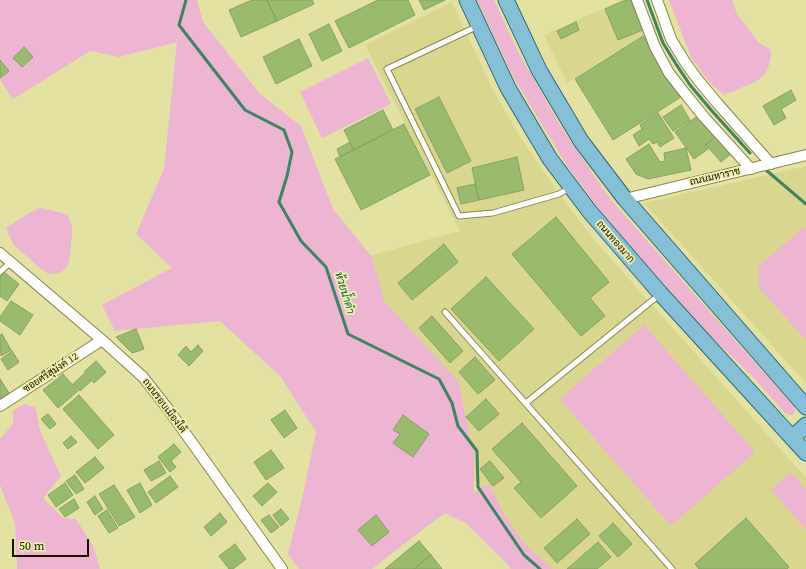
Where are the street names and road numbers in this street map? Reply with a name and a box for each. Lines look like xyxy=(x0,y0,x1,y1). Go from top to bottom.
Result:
street label: ถนนมหาราช xyxy=(688,165,742,189)
street label: ถนนทองมาก xyxy=(593,218,637,266)
street label: ซอยศรีสุมังค์ 12 xyxy=(21,351,81,395)
street label: ถนนรอบเมืองใต้ xyxy=(140,376,188,436)

